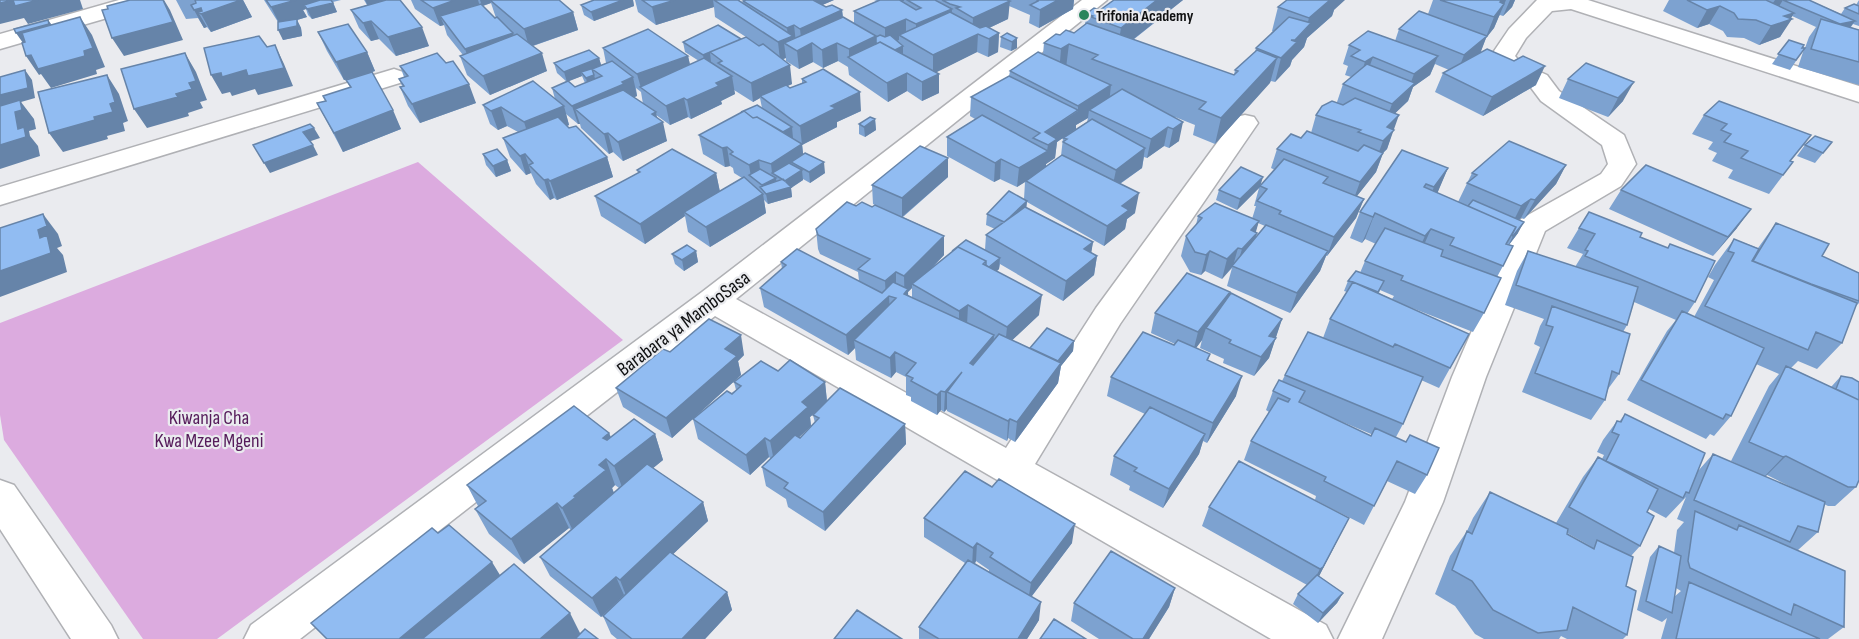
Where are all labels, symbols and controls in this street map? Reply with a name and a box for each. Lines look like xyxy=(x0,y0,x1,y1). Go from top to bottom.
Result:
place label: Trifonia Academy xyxy=(1096,7,1194,26)
marker: Trifonia Academy xyxy=(1077,8,1091,22)
street label: Barabara ya MamboSasa xyxy=(612,266,755,382)
park label: Kiwanja Cha Kwa Mzee Mgeni xyxy=(155,406,263,453)

